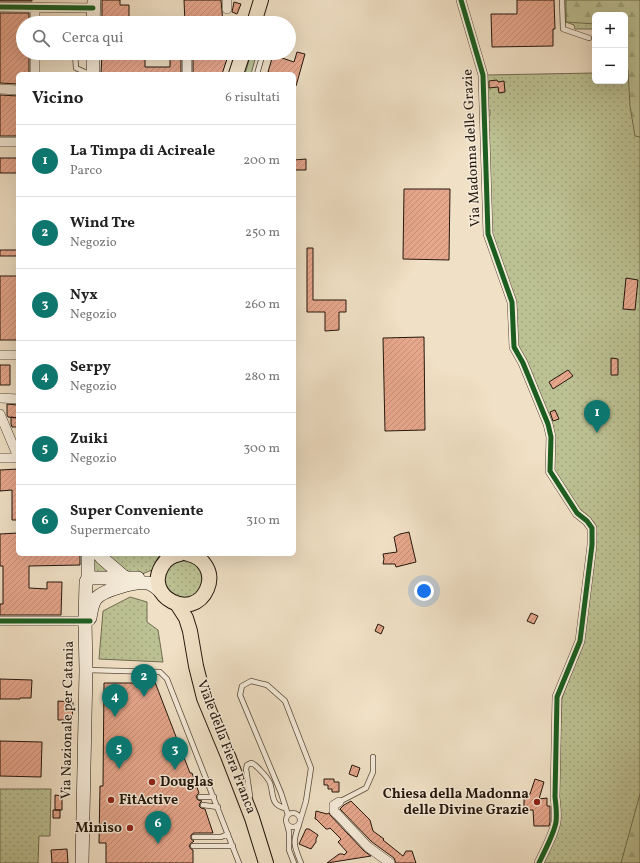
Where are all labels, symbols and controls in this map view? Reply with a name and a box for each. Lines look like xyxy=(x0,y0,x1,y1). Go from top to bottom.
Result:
map controls xyxy=(592,12,628,84)
button: + xyxy=(592,12,628,48)
search box xyxy=(16,16,296,60)
icon: search xyxy=(30,27,52,49)
text: Cerca qui xyxy=(62,28,124,49)
button: − xyxy=(592,48,628,84)
street label: Via Madonna delle Grazie xyxy=(458,68,486,227)
text: Vicino xyxy=(32,87,83,110)
text: 6 risultati xyxy=(225,89,280,107)
text: La Timpa di Acireale xyxy=(70,141,215,162)
text: 1 xyxy=(42,152,48,170)
text: 200 m xyxy=(243,152,280,170)
text: Parco xyxy=(70,162,102,180)
text: Wind Tre xyxy=(70,213,135,234)
text: 2 xyxy=(42,224,48,242)
text: 250 m xyxy=(245,224,280,242)
text: Negozio xyxy=(70,234,117,252)
text: Nyx xyxy=(70,285,98,306)
text: 3 xyxy=(42,296,48,314)
text: 260 m xyxy=(245,296,280,314)
text: Negozio xyxy=(70,306,117,324)
text: Serpy xyxy=(70,357,111,378)
text: 4 xyxy=(41,368,49,386)
text: 280 m xyxy=(244,368,280,386)
text: Negozio xyxy=(70,378,117,396)
pin: 1 xyxy=(584,400,610,433)
text: Zuiki xyxy=(70,429,108,450)
text: 5 xyxy=(42,440,48,458)
text: 300 m xyxy=(244,440,280,458)
text: Negozio xyxy=(70,450,117,468)
text: Super Conveniente xyxy=(70,501,204,522)
text: 6 xyxy=(41,512,49,530)
text: 310 m xyxy=(246,512,280,530)
text: Supermercato xyxy=(70,522,150,540)
your location xyxy=(414,581,434,601)
street label: Via Nazionale per Catania xyxy=(57,641,79,799)
pin: 2 xyxy=(131,664,157,697)
street label: Viale della Fiera Franca xyxy=(192,677,260,817)
pin: 4 xyxy=(102,684,128,717)
pin: 5 xyxy=(106,736,132,769)
pin: 3 xyxy=(162,737,188,770)
place label: Douglas xyxy=(160,773,213,792)
marker: Douglas xyxy=(147,777,157,787)
place label: Chiesa della Madonna delle Divine Grazie xyxy=(383,785,529,820)
place label: FitActive xyxy=(119,791,178,810)
marker: FitActive xyxy=(106,795,116,805)
marker: Chiesa della Madonna delle Divine Grazie xyxy=(532,797,542,807)
pin: 6 xyxy=(145,811,171,844)
place label: Miniso xyxy=(75,819,122,838)
marker: Miniso xyxy=(125,823,135,833)

